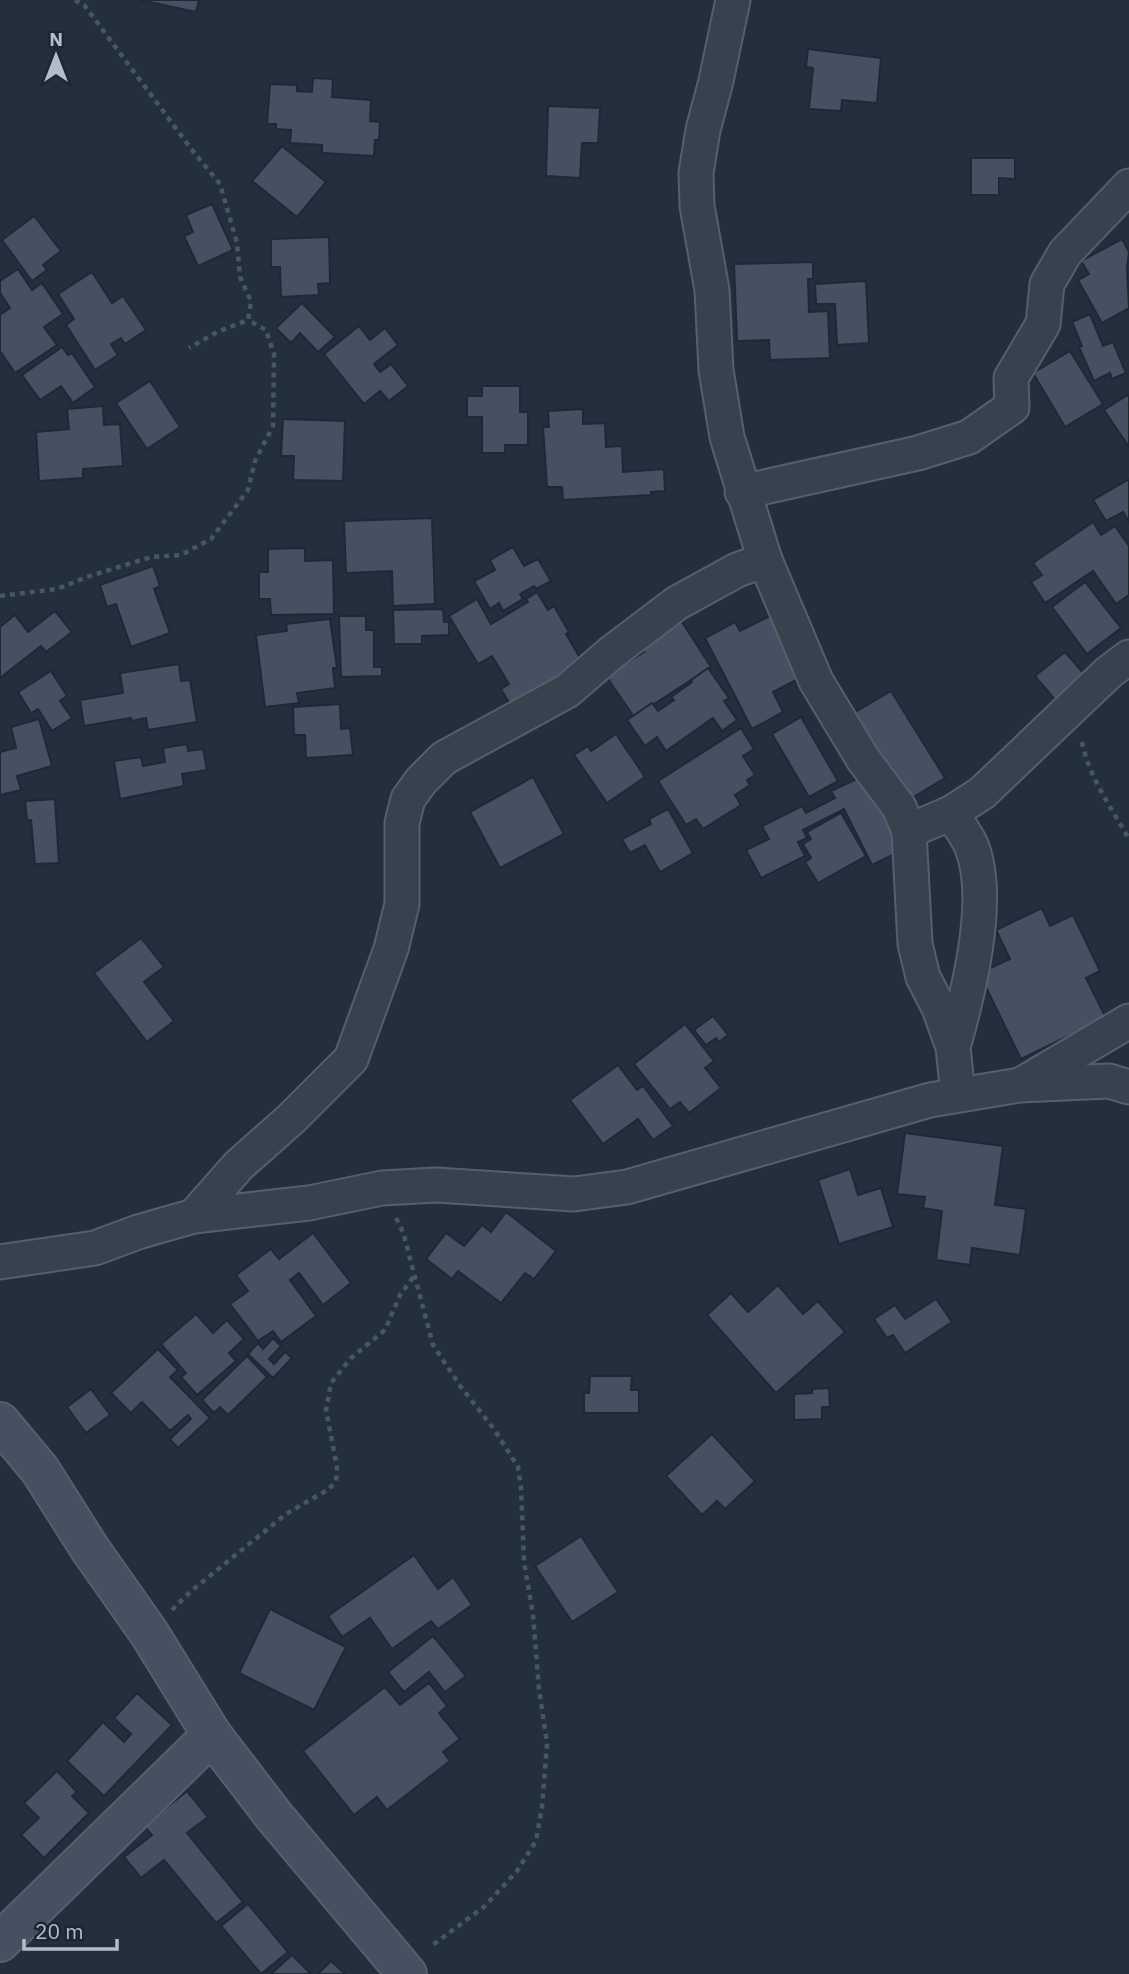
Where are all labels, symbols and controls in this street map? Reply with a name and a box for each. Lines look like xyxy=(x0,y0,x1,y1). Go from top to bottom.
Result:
north arrow xyxy=(21,21,91,91)
text: N xyxy=(49,27,63,51)
scale bar xyxy=(24,1908,117,1952)
text: 20 m xyxy=(35,1917,84,1945)

